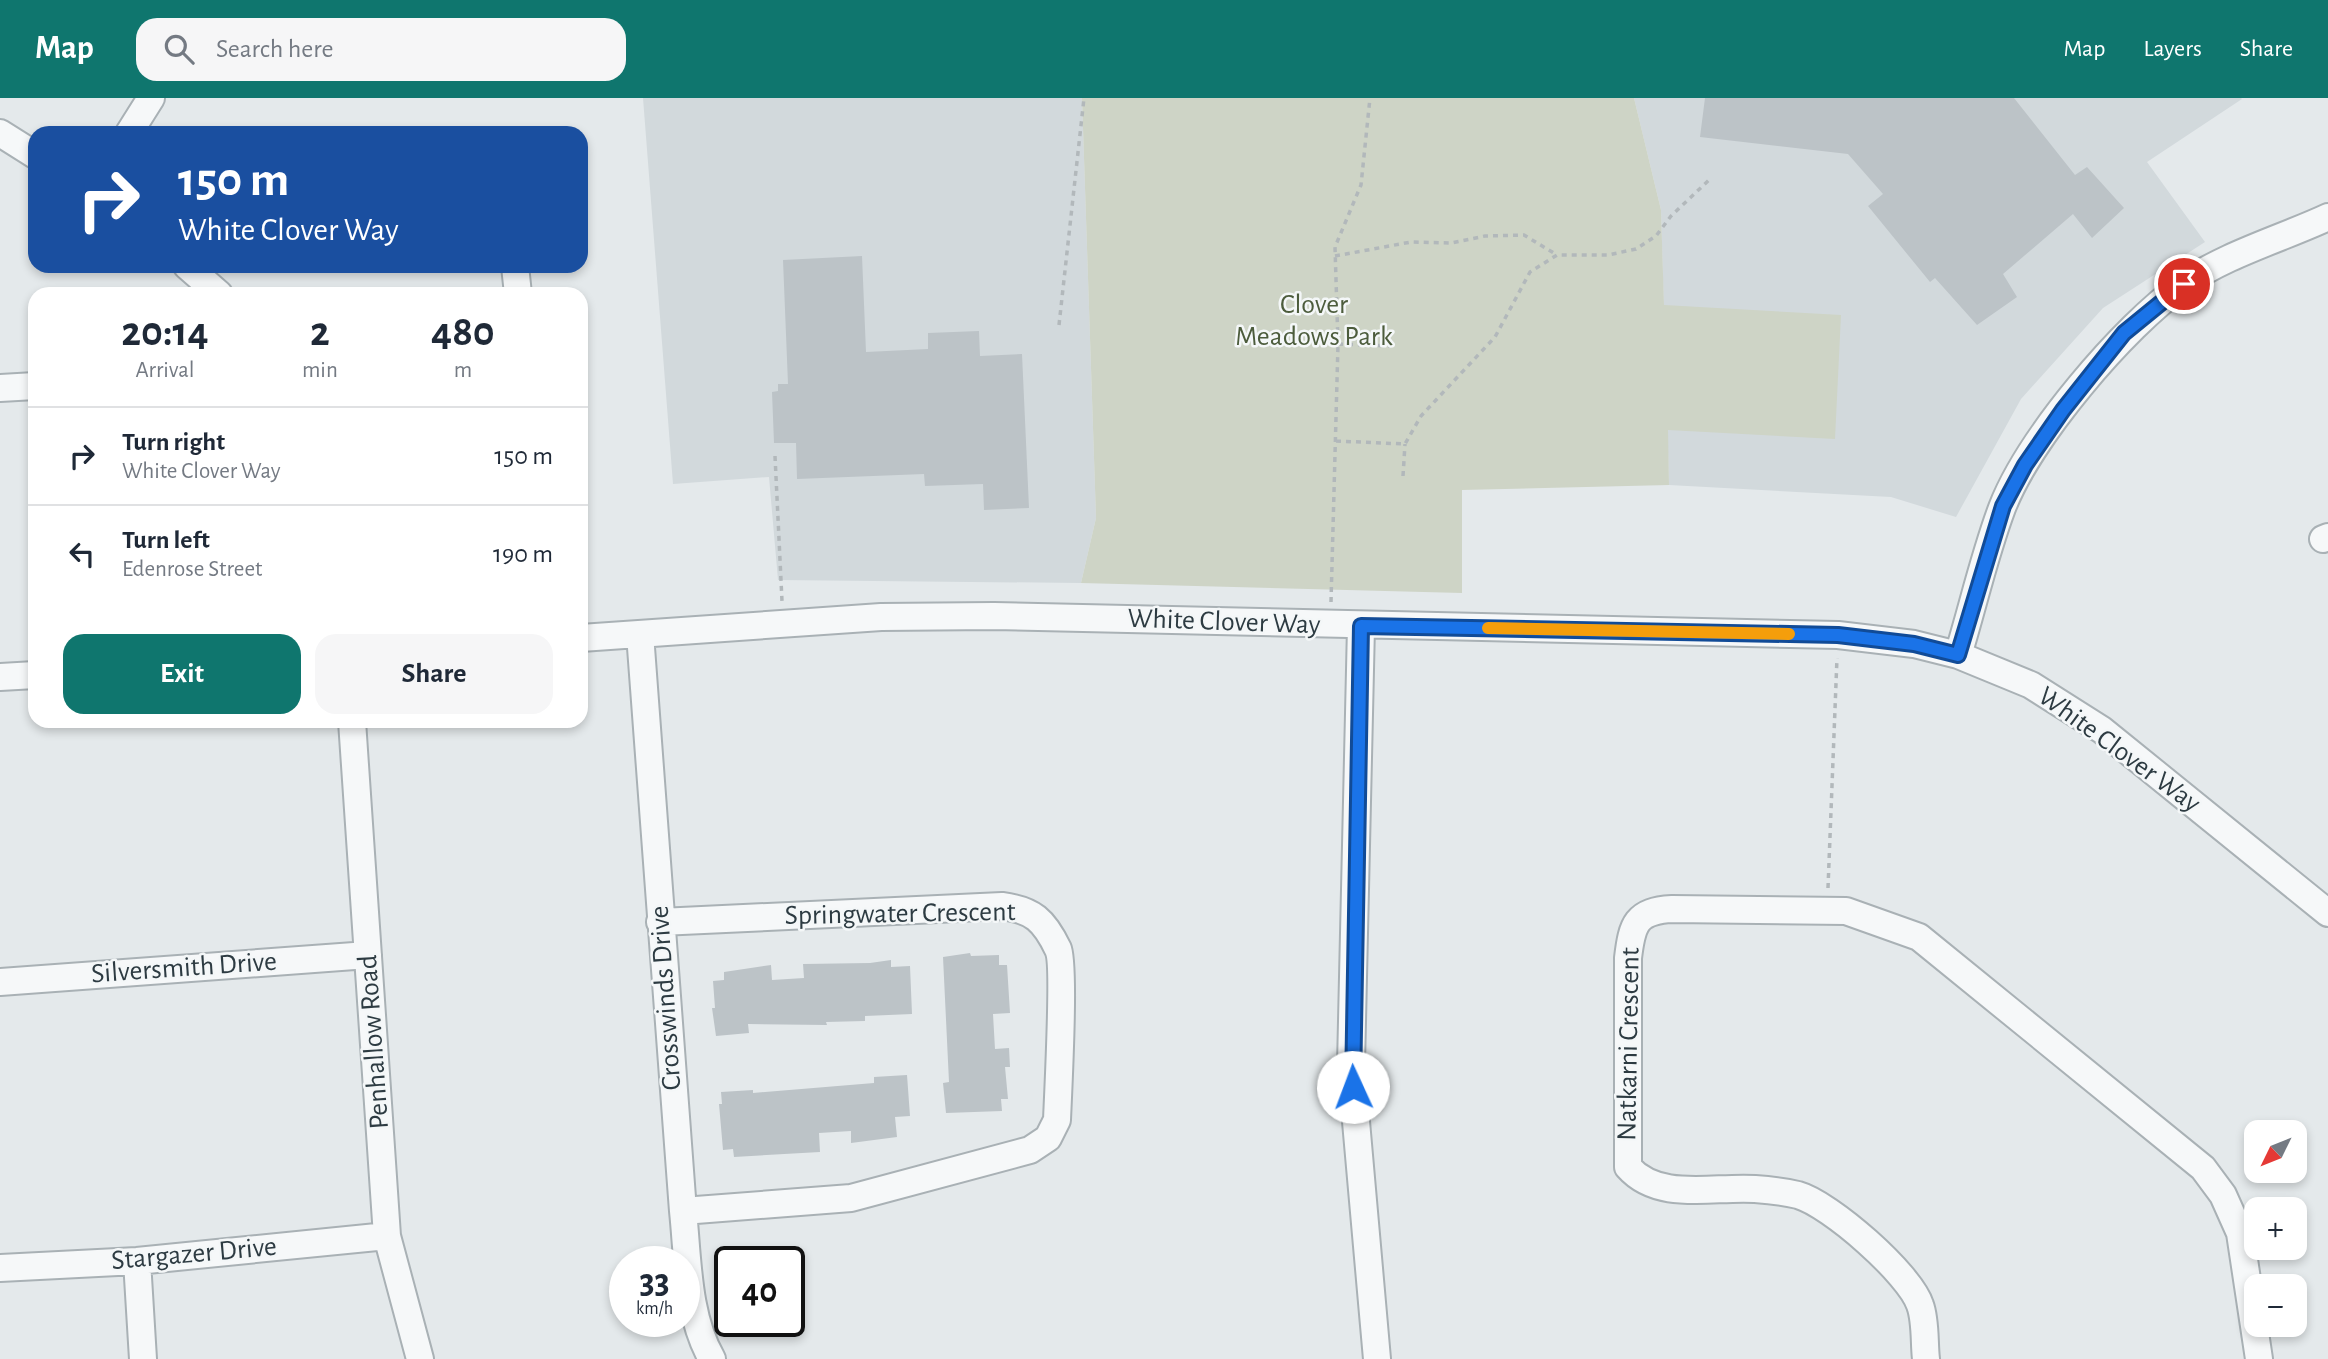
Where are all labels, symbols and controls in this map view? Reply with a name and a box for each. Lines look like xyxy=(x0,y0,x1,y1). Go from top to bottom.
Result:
search box xyxy=(136,18,626,81)
icon: search xyxy=(160,30,198,68)
text: Map xyxy=(35,32,94,65)
text: Search here xyxy=(216,36,334,62)
text: Map xyxy=(2063,37,2105,61)
text: Layers xyxy=(2143,37,2202,61)
text: Share xyxy=(2240,37,2293,61)
icon: right xyxy=(63,154,154,245)
text: 150 m xyxy=(178,156,289,205)
text: White Clover Way xyxy=(178,214,399,246)
pin xyxy=(2154,254,2214,314)
icon: arrive xyxy=(2165,265,2203,303)
park label: Clover Meadows Park xyxy=(1235,291,1393,351)
text: 20:14 xyxy=(121,311,209,353)
text: 2 xyxy=(310,311,330,353)
text: 480 xyxy=(431,311,495,353)
text: Arrival xyxy=(135,359,195,382)
text: min xyxy=(302,359,338,382)
text: m xyxy=(454,359,472,382)
text: Turn right xyxy=(122,429,225,455)
icon: right xyxy=(63,437,101,475)
text: 150 m xyxy=(494,443,553,469)
text: White Clover Way xyxy=(122,460,281,483)
text: Turn left xyxy=(122,527,210,553)
icon: left xyxy=(63,535,101,573)
text: 190 m xyxy=(493,541,553,567)
text: Edenrose Street xyxy=(122,558,262,581)
street label: White Clover Way xyxy=(1127,605,1321,639)
button: Exit xyxy=(63,634,301,714)
button: Share xyxy=(315,634,553,714)
street label: White Clover Way xyxy=(2033,682,2205,818)
street label: Springwater Crescent xyxy=(784,898,1016,930)
street label: Crosswinds Drive xyxy=(646,905,686,1091)
street label: Natkarni Crescent xyxy=(1613,947,1645,1141)
street label: Silversmith Drive xyxy=(90,948,278,988)
street label: Penhallow Road xyxy=(354,954,394,1130)
position arrow xyxy=(1316,1050,1390,1124)
north arrow xyxy=(2244,1120,2306,1183)
map controls xyxy=(2244,1120,2307,1337)
button: + xyxy=(2244,1197,2307,1260)
street label: Stargazer Drive xyxy=(110,1233,278,1275)
speed limit sign: 40 xyxy=(714,1246,805,1337)
text: 33 xyxy=(639,1265,670,1300)
button: − xyxy=(2244,1274,2307,1337)
text: km/h xyxy=(636,1300,673,1318)

